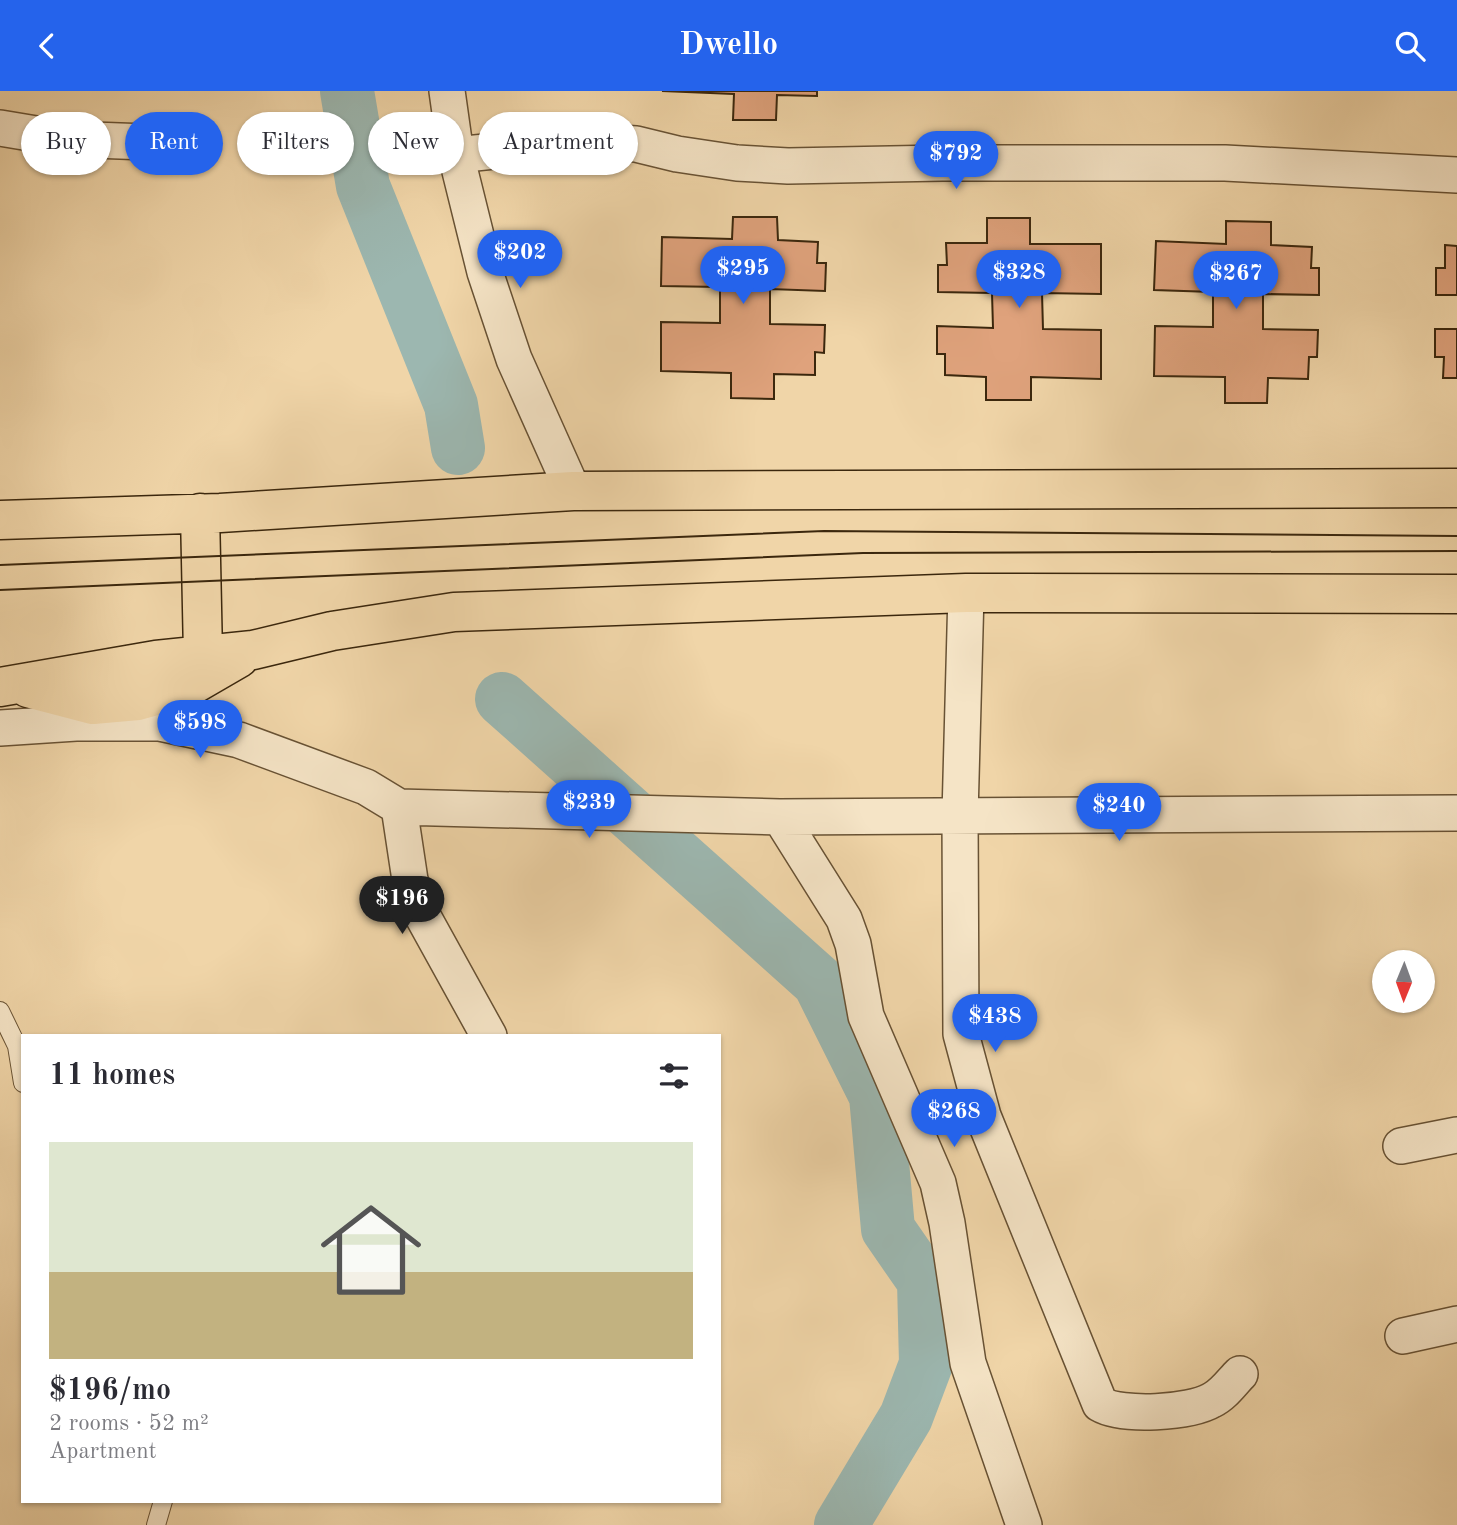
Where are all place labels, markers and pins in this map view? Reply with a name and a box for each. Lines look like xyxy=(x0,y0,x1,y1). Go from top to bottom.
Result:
pin: $792 xyxy=(915,132,997,191)
pin: $202 xyxy=(479,231,561,290)
pin: $295 xyxy=(702,247,784,306)
pin: $328 xyxy=(978,251,1060,310)
pin: $267 xyxy=(1195,251,1277,311)
pin: $598 xyxy=(159,701,241,760)
pin: $239 xyxy=(548,781,630,840)
pin: $240 xyxy=(1078,783,1160,843)
pin: $196 xyxy=(361,877,443,936)
pin: $438 xyxy=(954,995,1036,1054)
pin: $268 xyxy=(913,1089,995,1149)

